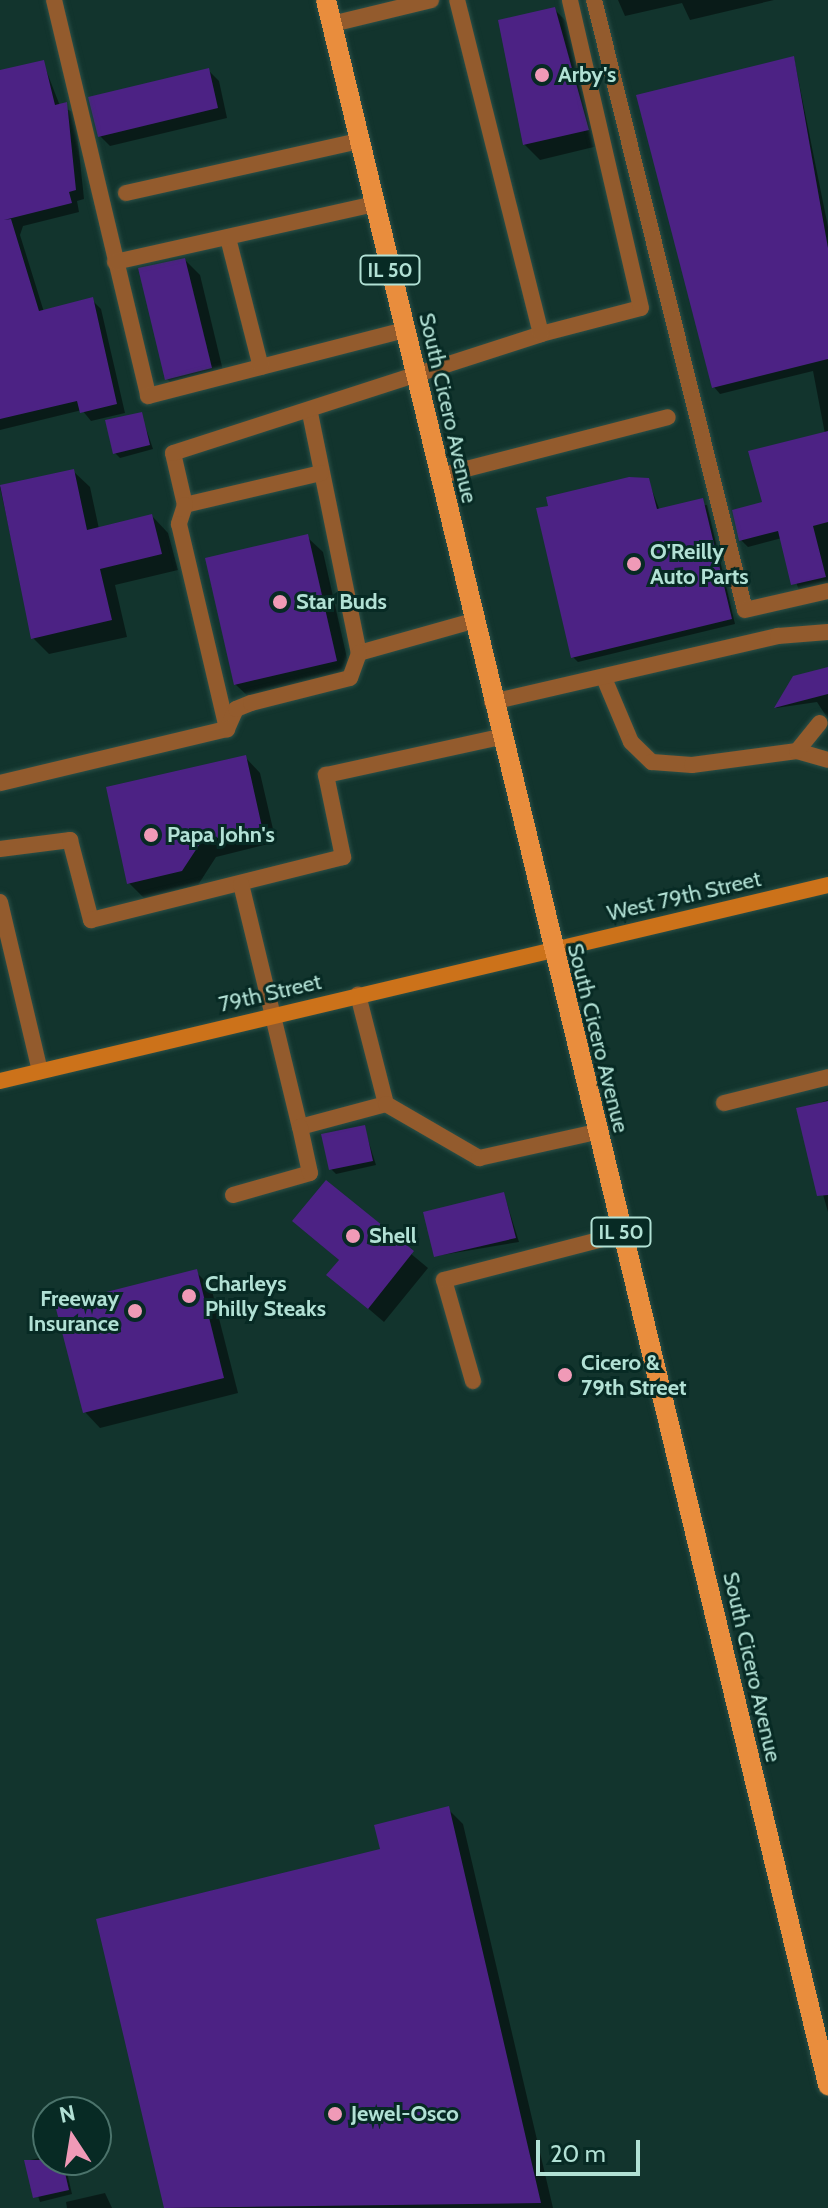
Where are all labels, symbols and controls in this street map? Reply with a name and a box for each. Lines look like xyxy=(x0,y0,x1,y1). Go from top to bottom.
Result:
place label: Arby's xyxy=(558,62,616,88)
marker: Arby's xyxy=(533,66,551,84)
road number: IL 50 xyxy=(358,254,422,286)
street label: South Cicero Avenue xyxy=(413,310,483,506)
place label: O'Reilly Auto Parts xyxy=(650,538,749,590)
marker: O'Reilly Auto Parts xyxy=(625,555,643,573)
place label: Star Buds xyxy=(296,589,387,615)
marker: Star Buds xyxy=(271,593,289,611)
place label: Papa John's xyxy=(167,822,275,848)
marker: Papa John's xyxy=(142,826,160,844)
street label: West 79th Street xyxy=(605,865,763,927)
street label: South Cicero Avenue xyxy=(562,941,634,1135)
street label: 79th Street xyxy=(216,968,324,1018)
road number: IL 50 xyxy=(589,1216,653,1248)
place label: Shell xyxy=(369,1223,417,1249)
marker: Shell xyxy=(344,1227,362,1245)
place label: Charleys Philly Steaks xyxy=(205,1270,326,1322)
place label: Freeway Insurance xyxy=(28,1285,119,1336)
marker: Charleys Philly Steaks xyxy=(180,1287,198,1305)
marker: Freeway Insurance xyxy=(126,1302,144,1320)
place label: Cicero & 79th Street xyxy=(581,1349,687,1400)
marker: Cicero & 79th Street xyxy=(556,1366,574,1384)
street label: South Cicero Avenue xyxy=(717,1569,787,1765)
north arrow xyxy=(32,2096,112,2176)
text: N xyxy=(57,2099,78,2129)
place label: Jewel-Osco xyxy=(351,2101,459,2127)
marker: Jewel-Osco xyxy=(326,2105,344,2123)
scale bar xyxy=(540,2124,644,2174)
text: 20 m xyxy=(550,2139,606,2168)

